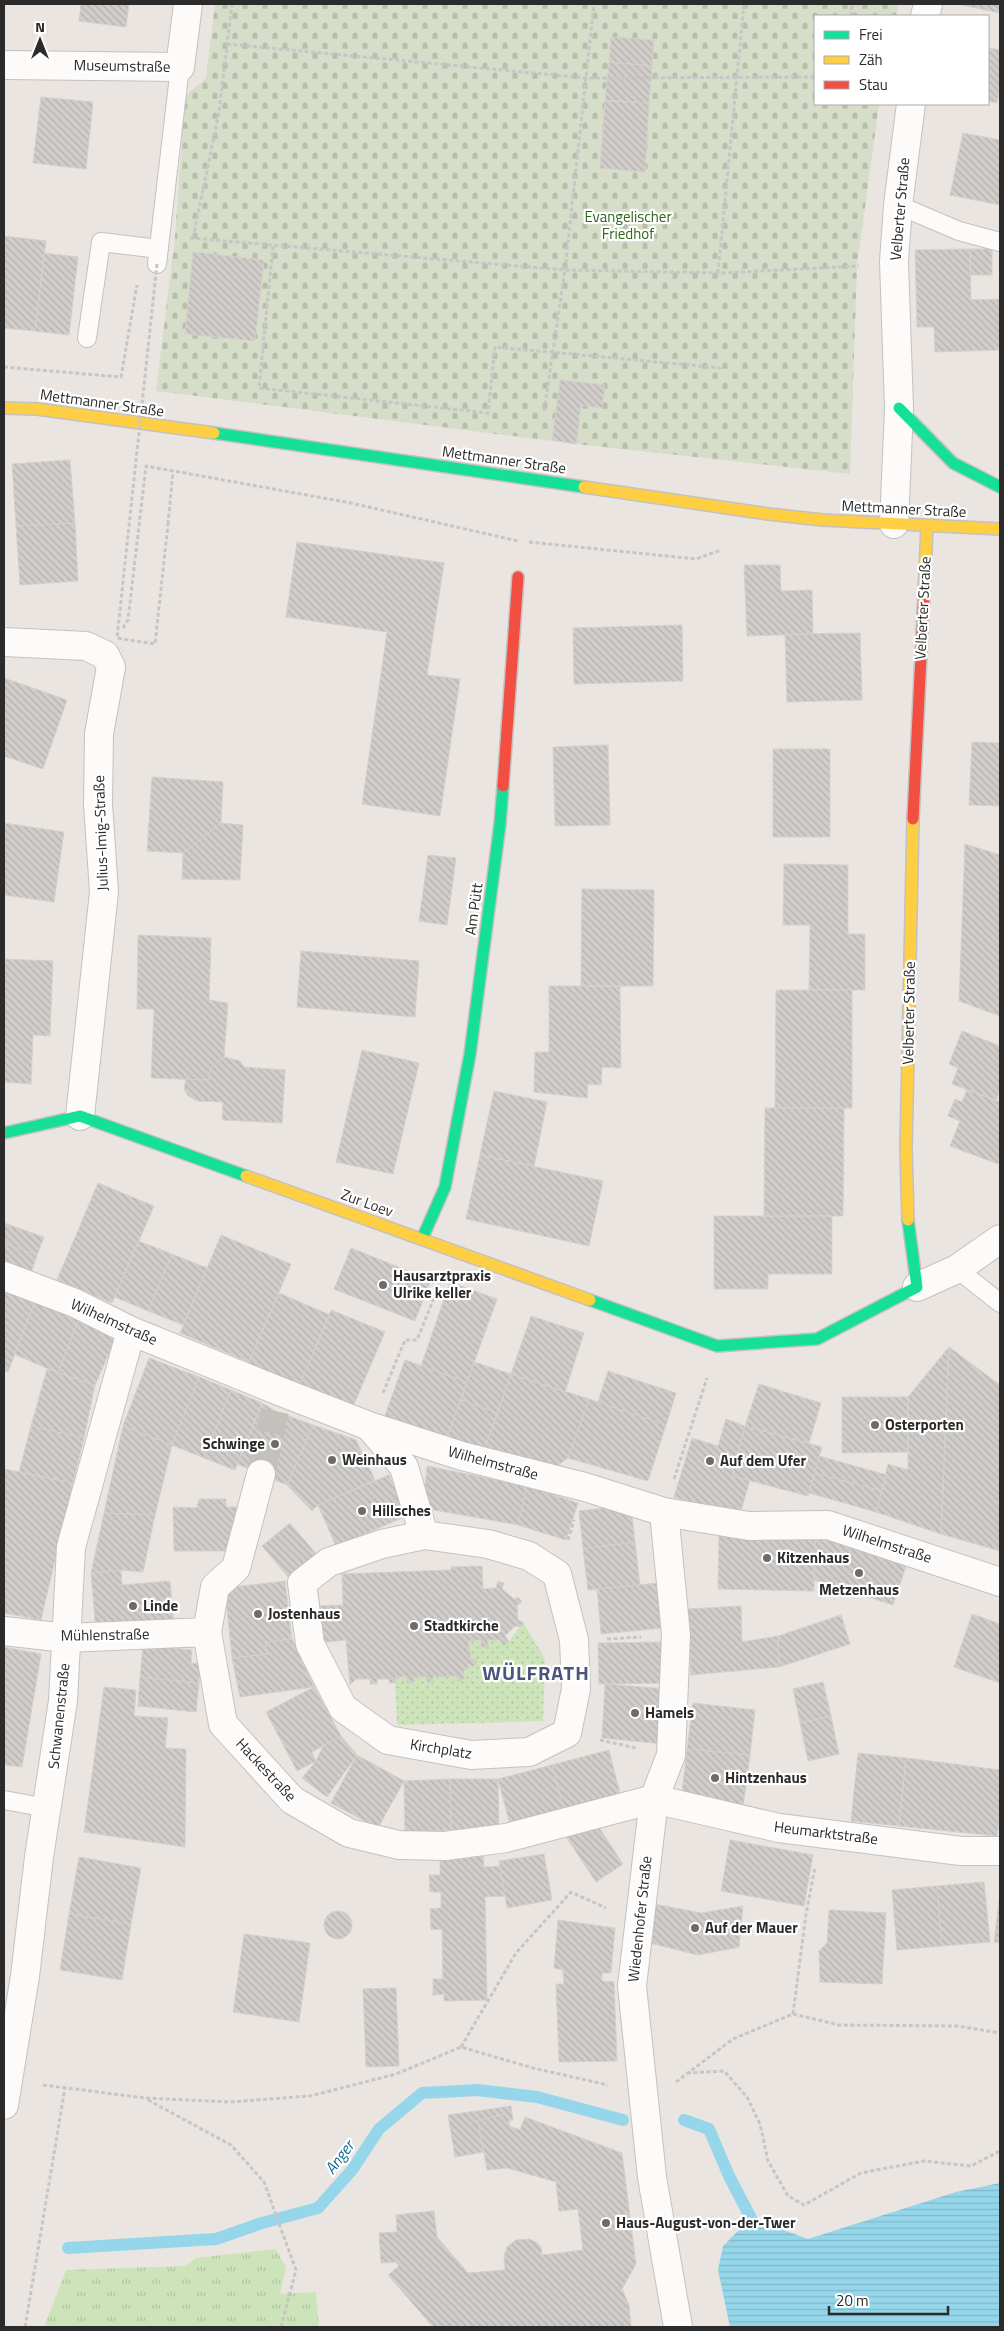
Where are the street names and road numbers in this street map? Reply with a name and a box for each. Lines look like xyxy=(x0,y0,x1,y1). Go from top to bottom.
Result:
street label: Museumstraße xyxy=(73,53,171,78)
street label: Velberter Straße xyxy=(884,156,915,261)
street label: Mettmanner Straße xyxy=(39,382,166,423)
street label: Mettmanner Straße xyxy=(441,439,568,480)
street label: Mettmanner Straße xyxy=(841,494,967,523)
street label: Velberter Straße xyxy=(908,556,937,660)
street label: Julius-Imig-Straße xyxy=(87,775,114,891)
street label: Am Pütt xyxy=(458,881,489,936)
street label: Velberter Straße xyxy=(896,961,921,1065)
street label: Zur Loev xyxy=(338,1182,396,1223)
street label: Wilhelmstraße xyxy=(67,1292,161,1351)
street label: Wilhelmstraße xyxy=(445,1439,541,1486)
street label: Wilhelmstraße xyxy=(839,1518,935,1569)
street label: Mühlenstraße xyxy=(60,1622,150,1647)
street label: Schwanenstraße xyxy=(42,1662,75,1770)
street label: Kirchplatz xyxy=(408,1732,474,1765)
street label: Hackestraße xyxy=(231,1733,302,1807)
street label: Heumarktstraße xyxy=(773,1815,879,1850)
street label: Wiedenhofer Straße xyxy=(621,1855,658,1983)

